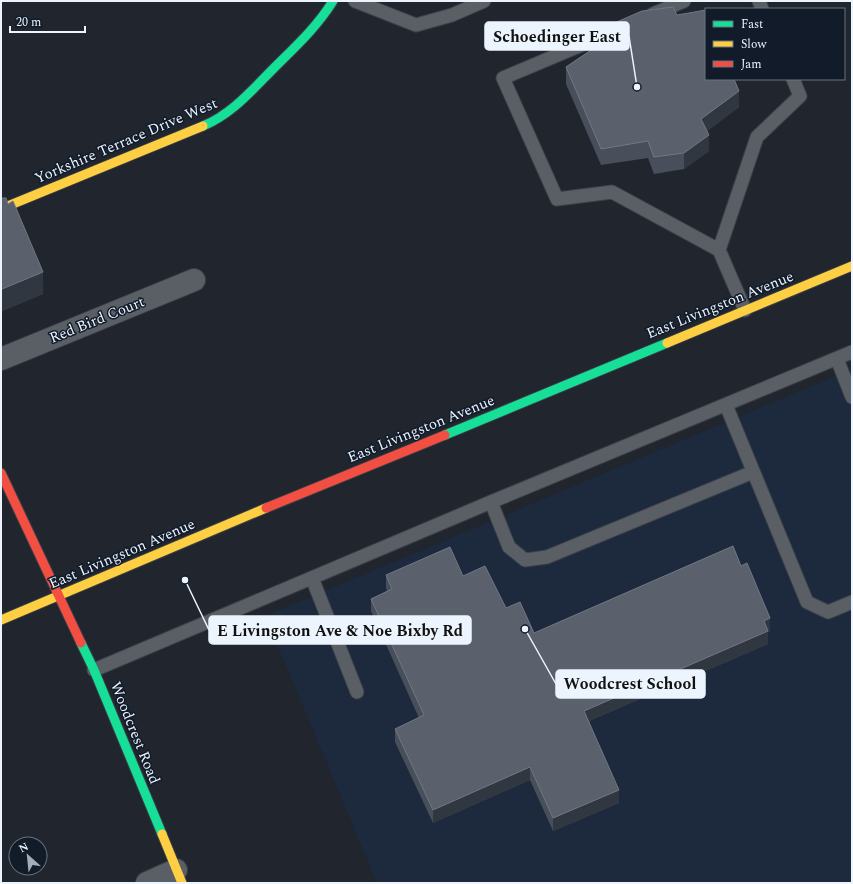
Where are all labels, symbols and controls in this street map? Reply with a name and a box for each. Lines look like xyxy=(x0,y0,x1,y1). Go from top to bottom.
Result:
scale bar xyxy=(10,8,85,34)
legend xyxy=(705,8,845,80)
text: 20 m xyxy=(16,13,41,32)
text: Fast xyxy=(741,15,763,34)
callout: Schoedinger East xyxy=(485,22,629,50)
text: Schoedinger East xyxy=(493,25,621,49)
text: Slow xyxy=(741,35,767,54)
text: Jam xyxy=(741,55,762,74)
street label: Yorkshire Terrace Drive West xyxy=(31,92,221,190)
street label: East Livingston Avenue xyxy=(643,265,797,345)
street label: Red Bird Court xyxy=(46,290,148,350)
street label: East Livingston Avenue xyxy=(344,389,498,469)
street label: East Livingston Avenue xyxy=(45,513,199,595)
callout: E Livingston Ave & Noe Bixby Rd xyxy=(209,616,471,644)
text: E Livingston Ave & Noe Bixby Rd xyxy=(217,619,463,643)
callout: Woodcrest School xyxy=(556,670,705,698)
text: Woodcrest School xyxy=(564,672,696,696)
street label: Woodcrest Road xyxy=(104,678,166,788)
north arrow xyxy=(8,836,48,876)
text: N xyxy=(16,838,32,857)

